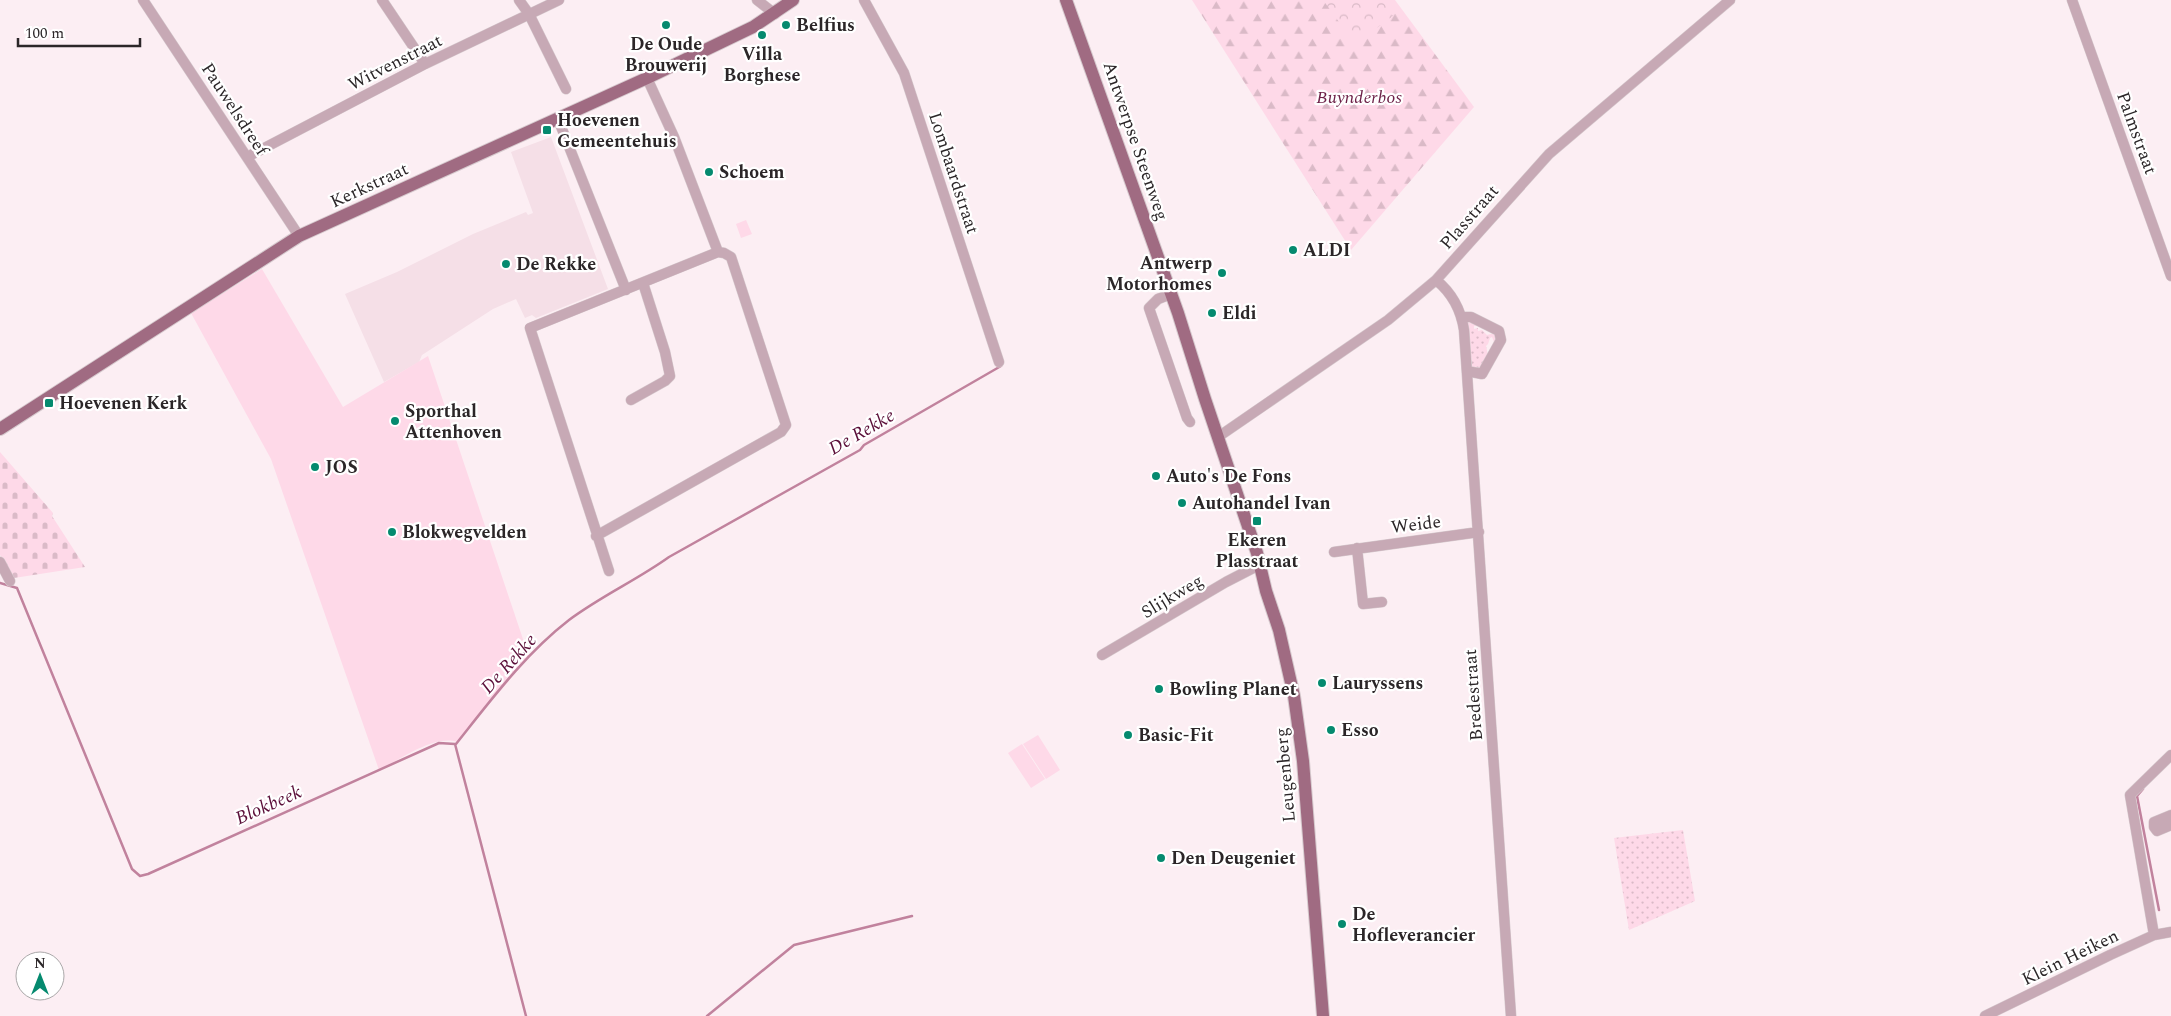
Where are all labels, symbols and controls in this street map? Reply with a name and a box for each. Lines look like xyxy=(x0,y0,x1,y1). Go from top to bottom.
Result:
place label: Belfius xyxy=(796,12,855,39)
scale bar xyxy=(18,15,140,47)
marker: De Oude Brouwerij xyxy=(660,19,672,31)
marker: Belfius xyxy=(780,19,792,31)
text: 100 m xyxy=(25,22,64,45)
street label: Witvenstraat xyxy=(343,27,447,98)
marker: Villa Borghese xyxy=(756,29,768,41)
place label: De Oude Brouwerij xyxy=(625,31,707,79)
place label: Villa Borghese xyxy=(724,41,801,89)
street label: Pauwelsdreef xyxy=(194,57,276,163)
street label: Antwerpse Steenweg xyxy=(1096,58,1175,224)
park label: Buynderbos xyxy=(1316,84,1402,111)
street label: Palmstraat xyxy=(2109,88,2164,178)
place label: Hoevenen Gemeentehuis xyxy=(557,107,677,155)
street label: Lombaardstraat xyxy=(921,109,986,238)
marker: Hoevenen Gemeentehuis xyxy=(541,124,553,136)
street label: Kerkstraat xyxy=(326,156,413,215)
place label: Schoem xyxy=(719,159,785,186)
marker: Schoem xyxy=(703,166,715,178)
street label: Plasstraat xyxy=(1433,179,1505,256)
place label: ALDI xyxy=(1303,237,1350,264)
marker: ALDI xyxy=(1287,244,1299,256)
place label: Antwerp Motorhomes xyxy=(1106,250,1212,298)
place label: De Rekke xyxy=(516,251,596,278)
marker: De Rekke xyxy=(500,258,512,270)
marker: Antwerp Motorhomes xyxy=(1216,267,1228,279)
place label: Eldi xyxy=(1222,300,1257,327)
marker: Eldi xyxy=(1206,307,1218,319)
place label: Hoevenen Kerk xyxy=(59,390,188,417)
marker: Hoevenen Kerk xyxy=(43,397,55,409)
place label: Sporthal Attenhoven xyxy=(405,398,502,446)
water label: De Rekke xyxy=(823,402,901,463)
marker: Sporthal Attenhoven xyxy=(389,415,401,427)
place label: JOS xyxy=(325,454,358,481)
marker: JOS xyxy=(309,461,321,473)
place label: Auto's De Fons xyxy=(1166,463,1291,490)
marker: Auto's De Fons xyxy=(1150,470,1162,482)
place label: Autohandel Ivan xyxy=(1192,490,1331,517)
marker: Autohandel Ivan xyxy=(1176,497,1188,509)
street label: Weide xyxy=(1389,508,1443,541)
marker: Ekeren Plasstraat xyxy=(1251,515,1263,527)
place label: Blokwegvelden xyxy=(402,519,527,546)
marker: Blokwegvelden xyxy=(386,526,398,538)
place label: Ekeren Plasstraat xyxy=(1215,527,1299,575)
street label: Slijkweg xyxy=(1136,567,1208,626)
water label: De Rekke xyxy=(474,627,544,701)
street label: Bredestraat xyxy=(1457,648,1490,742)
place label: Lauryssens xyxy=(1332,670,1423,697)
place label: Bowling Planet xyxy=(1169,676,1297,703)
marker: Lauryssens xyxy=(1316,677,1328,689)
marker: Bowling Planet xyxy=(1153,683,1165,695)
place label: Esso xyxy=(1341,717,1379,744)
place label: Basic-Fit xyxy=(1138,722,1214,749)
marker: Esso xyxy=(1325,724,1337,736)
street label: Leugenberg xyxy=(1268,727,1303,823)
marker: Basic-Fit xyxy=(1122,729,1134,741)
water label: Blokbeek xyxy=(231,778,307,833)
place label: Den Deugeniet xyxy=(1171,845,1296,872)
marker: Den Deugeniet xyxy=(1155,852,1167,864)
place label: De Hofleverancier xyxy=(1352,901,1476,949)
marker: De Hofleverancier xyxy=(1336,918,1348,930)
street label: Klein Heiken xyxy=(2017,922,2123,993)
north arrow xyxy=(15,951,65,1001)
text: N xyxy=(34,953,46,974)

